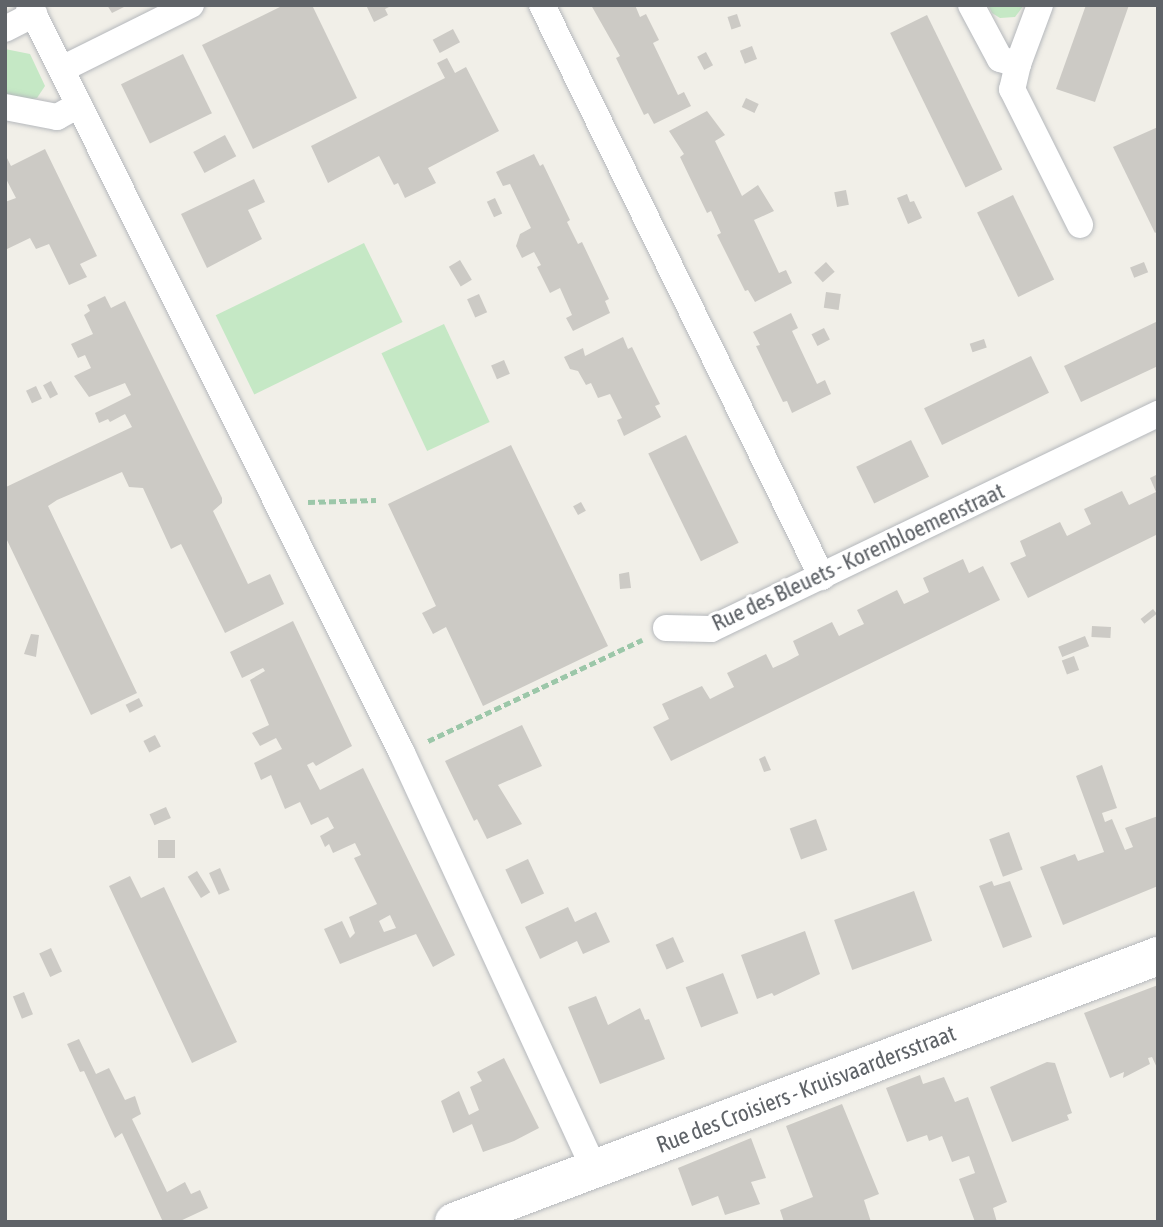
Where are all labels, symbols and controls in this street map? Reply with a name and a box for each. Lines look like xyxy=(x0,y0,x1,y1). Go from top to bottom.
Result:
street label: Rue des Bleuets - Korenbloemenstraat xyxy=(707,477,1009,637)
street label: Rue des Croisiers - Kruisvaardersstraat xyxy=(653,1019,959,1159)

